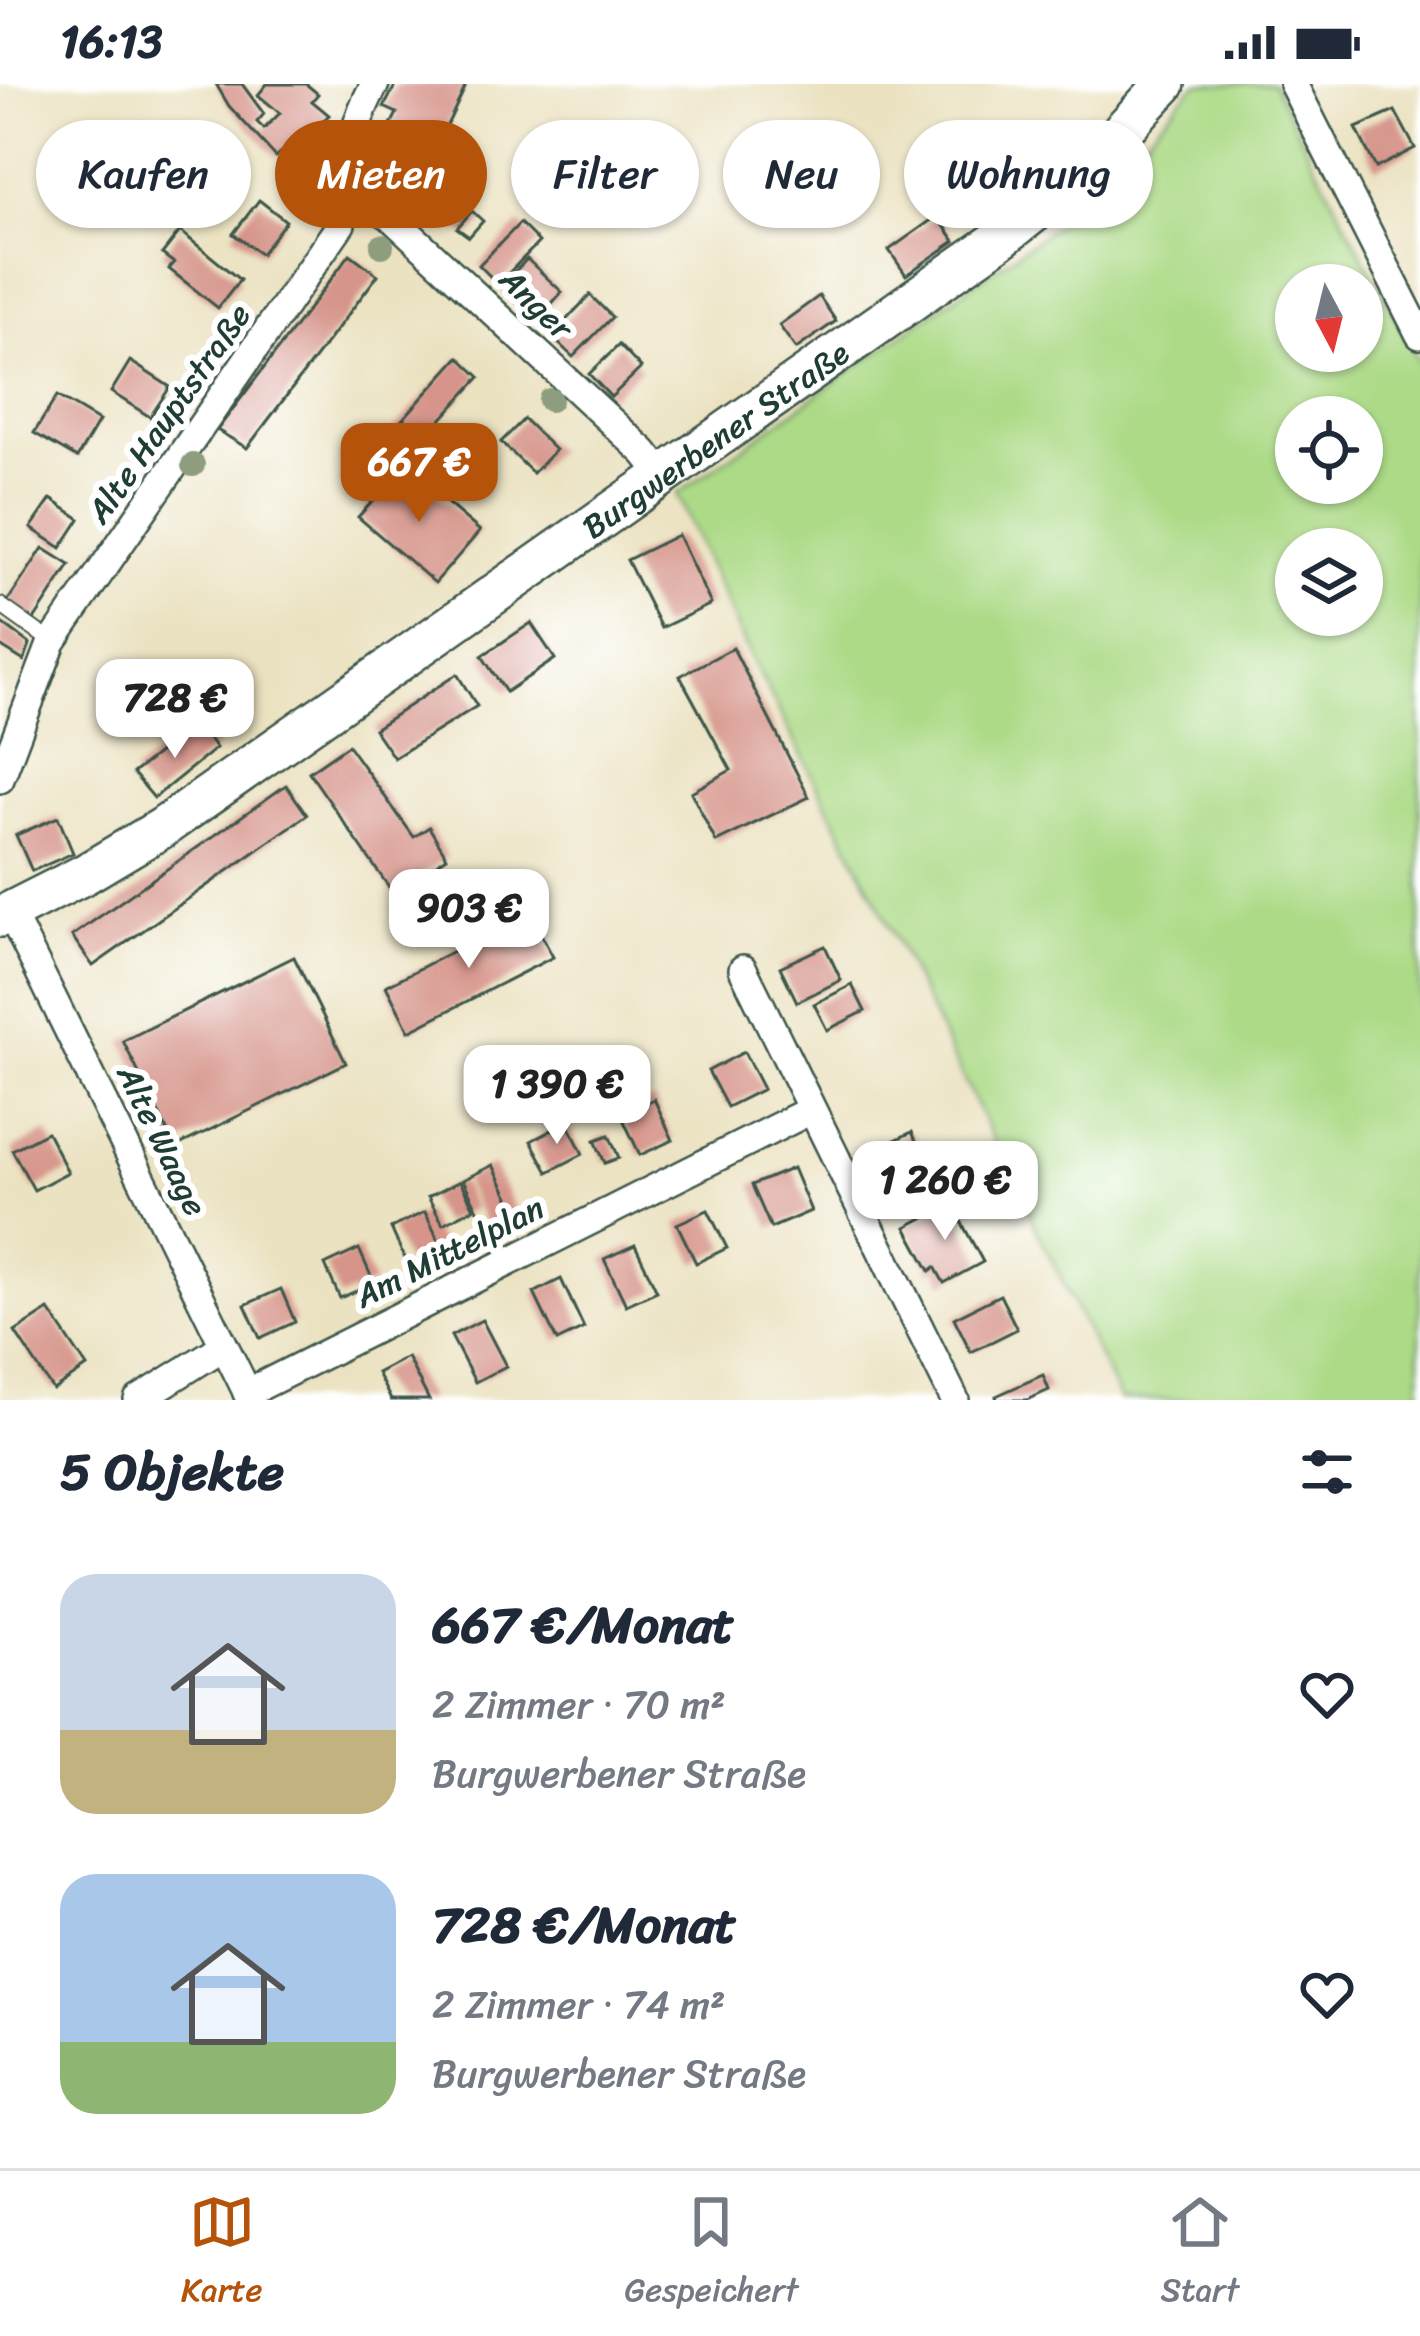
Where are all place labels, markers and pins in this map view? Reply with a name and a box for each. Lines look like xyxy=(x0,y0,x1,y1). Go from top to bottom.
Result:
pin: 667 € xyxy=(335,423,503,525)
pin: 728 € xyxy=(91,659,259,761)
pin: 903 € xyxy=(385,869,553,971)
pin: 1 390 € xyxy=(446,1045,668,1147)
pin: 1 260 € xyxy=(834,1141,1056,1243)

